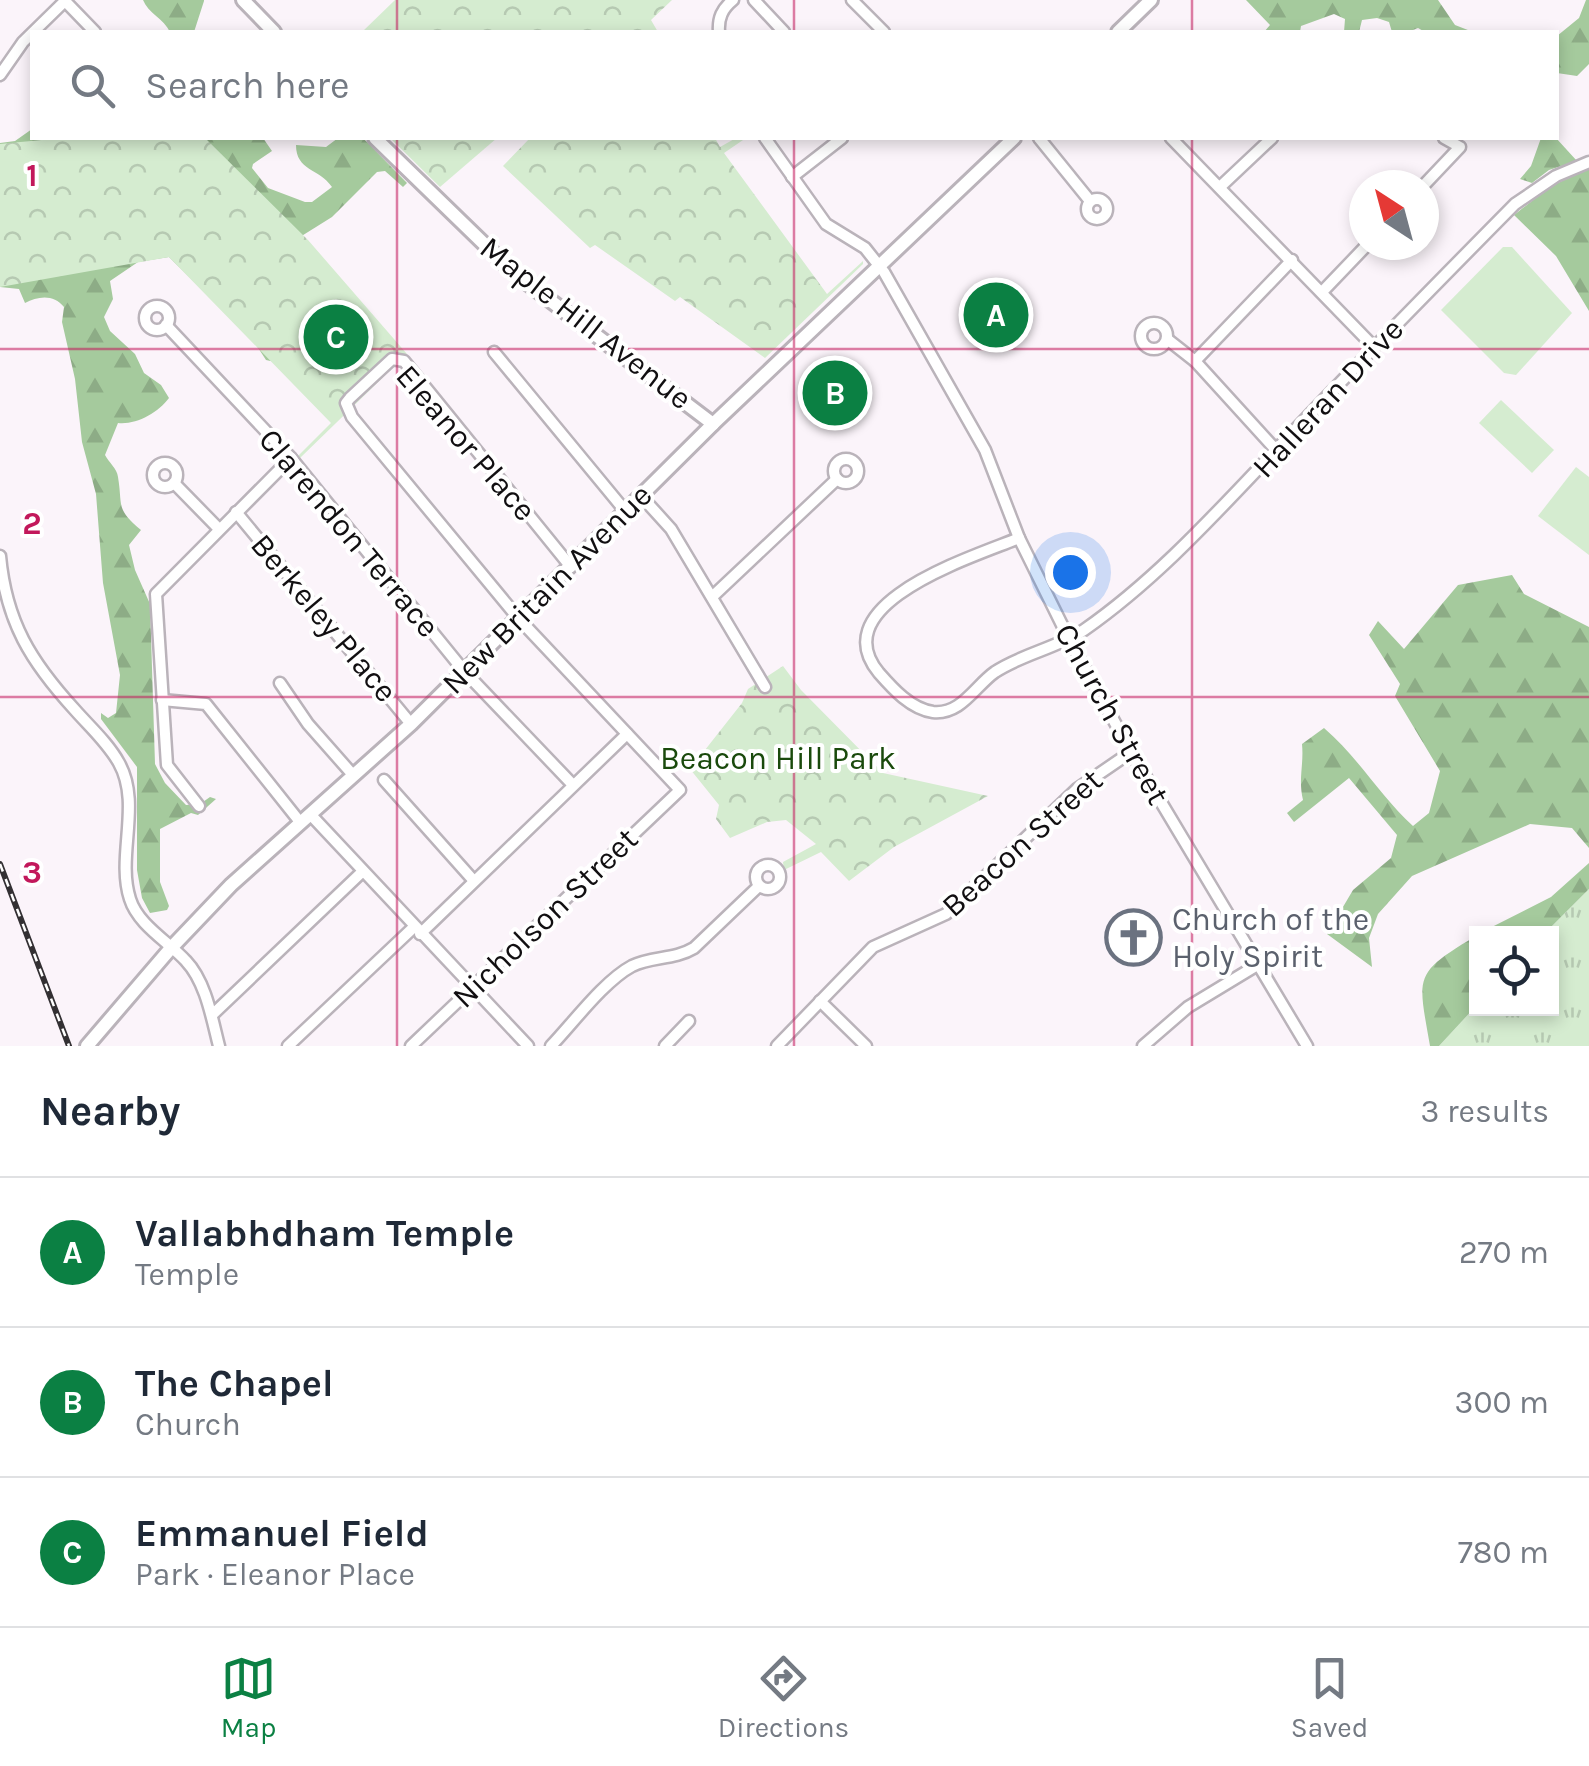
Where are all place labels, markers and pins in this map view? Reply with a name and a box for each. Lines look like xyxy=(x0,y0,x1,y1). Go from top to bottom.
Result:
pin: A xyxy=(964,278,1028,352)
pin: C xyxy=(304,300,368,374)
pin: B xyxy=(802,356,868,430)
place label: Church of the Holy Spirit xyxy=(1172,901,1369,975)
church icon: Church of the Holy Spirit xyxy=(1103,907,1163,967)

